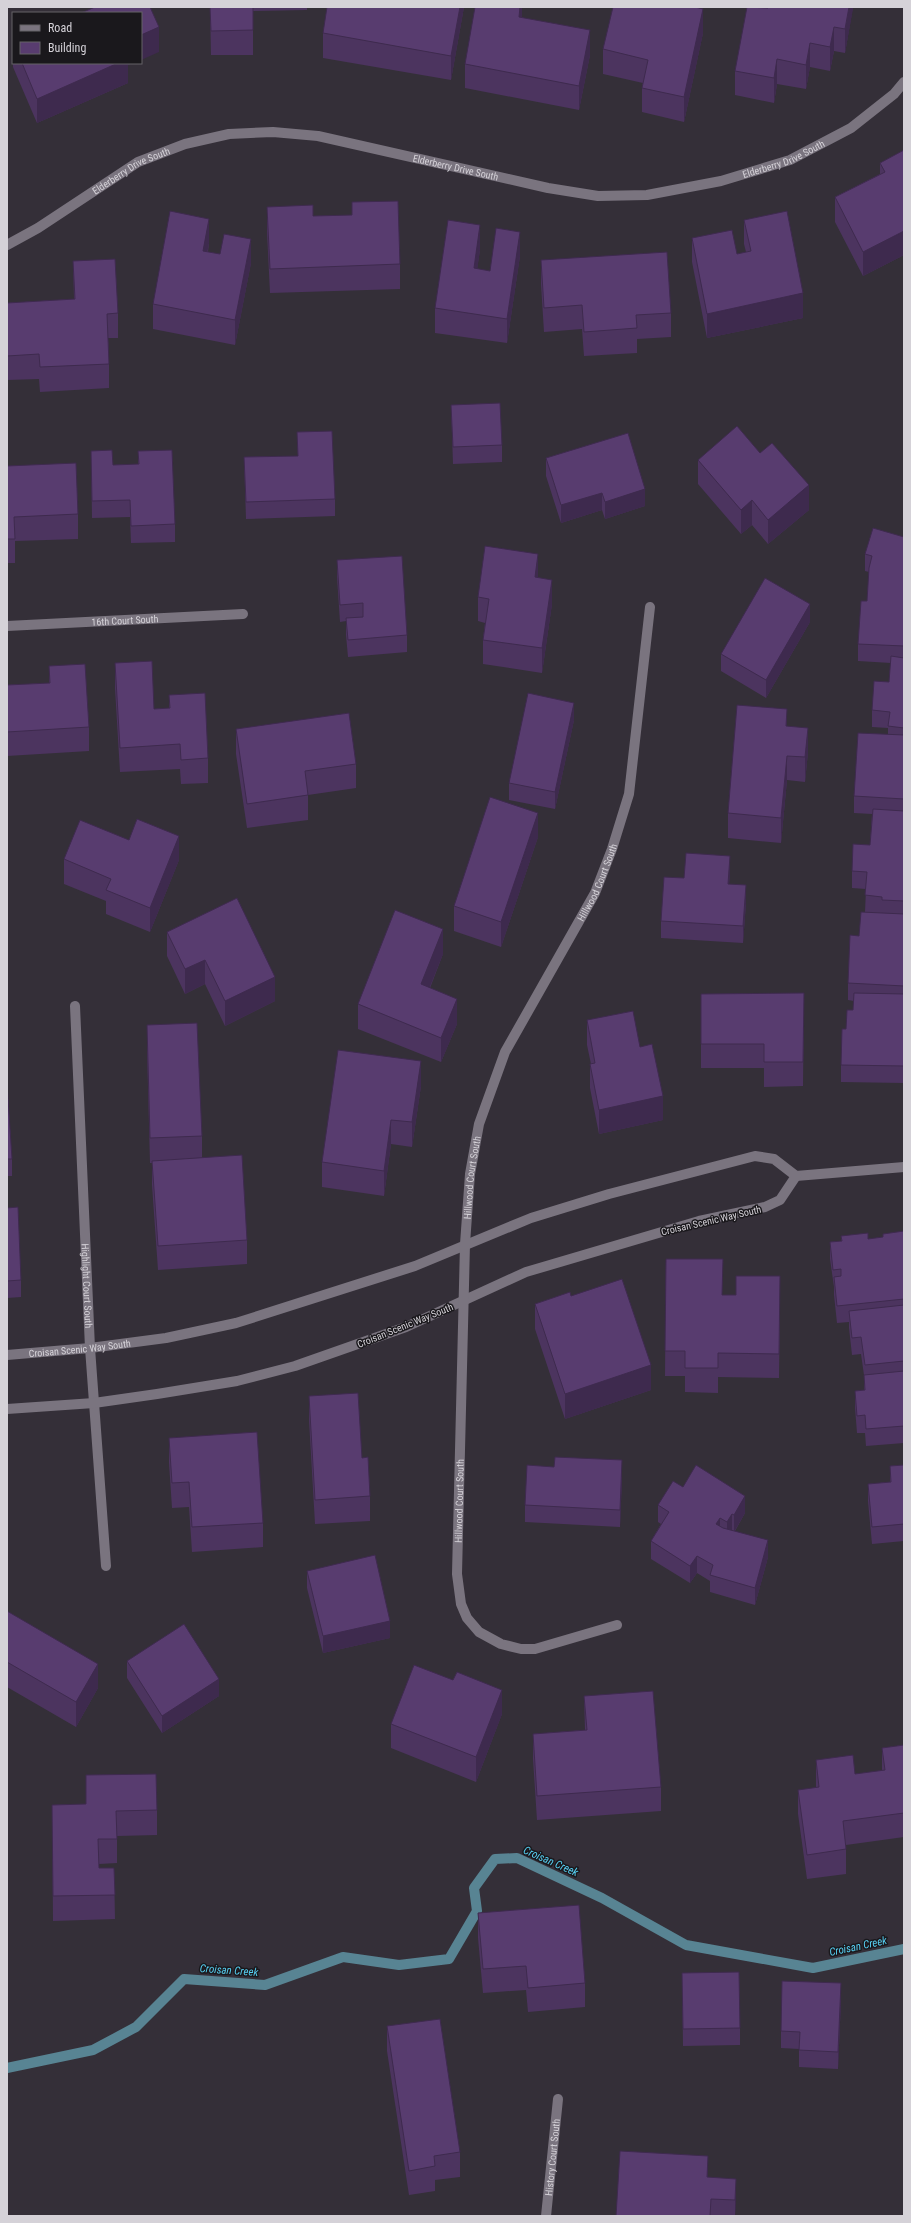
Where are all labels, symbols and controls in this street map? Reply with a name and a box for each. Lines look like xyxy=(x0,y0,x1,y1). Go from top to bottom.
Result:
legend xyxy=(12,12,142,64)
text: Road xyxy=(48,21,72,35)
text: Building xyxy=(48,41,86,55)
street label: Elderberry Drive South xyxy=(741,138,827,180)
street label: Elderberry Drive South xyxy=(90,145,172,197)
street label: Elderberry Drive South xyxy=(412,153,500,183)
street label: 16th Court South xyxy=(91,613,159,628)
street label: Hillwood Court South xyxy=(575,842,619,923)
street label: Hillwood Court South xyxy=(462,1135,483,1220)
street label: Croisan Scenic Way South xyxy=(660,1204,762,1237)
street label: Highlight Court South xyxy=(79,1243,94,1329)
street label: Croisan Scenic Way South xyxy=(356,1301,455,1350)
street label: Croisan Scenic Way South xyxy=(28,1338,132,1359)
street label: Hillwood Court South xyxy=(453,1459,466,1543)
water label: Croisan Creek xyxy=(521,1844,580,1879)
water label: Croisan Creek xyxy=(828,1934,888,1959)
water label: Croisan Creek xyxy=(199,1962,259,1979)
street label: History Court South xyxy=(543,2118,562,2196)

